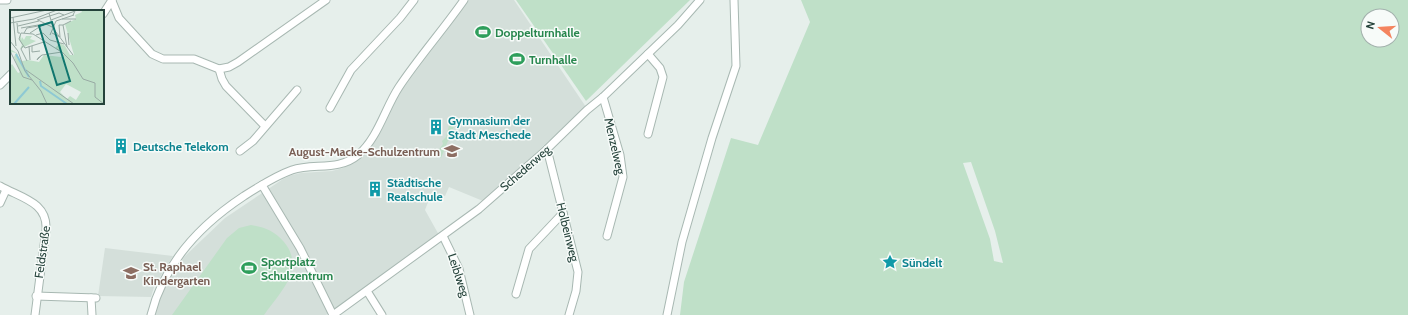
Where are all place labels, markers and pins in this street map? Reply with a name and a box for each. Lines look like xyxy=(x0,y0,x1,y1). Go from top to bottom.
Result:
sports icon: Doppelturnhalle xyxy=(474,23,492,41)
place label: Doppelturnhalle xyxy=(495,25,580,40)
sports icon: Turnhalle xyxy=(508,50,526,68)
place label: Turnhalle xyxy=(529,52,577,67)
place label: Gymnasium der Stadt Meschede xyxy=(448,113,531,142)
building icon: Gymnasium der Stadt Meschede xyxy=(427,118,445,136)
building icon: Deutsche Telekom xyxy=(112,137,130,155)
place label: Deutsche Telekom xyxy=(133,139,229,154)
school or university icon: August-Macke-Schulzentrum xyxy=(443,142,461,160)
place label: August-Macke-Schulzentrum xyxy=(289,144,440,159)
place label: Städtische Realschule xyxy=(387,175,443,204)
building icon: Städtische Realschule xyxy=(366,180,384,198)
place icon: Sündelt xyxy=(881,253,899,271)
place label: Sportplatz Schulzentrum xyxy=(261,254,333,283)
place label: Sündelt xyxy=(902,255,942,270)
place label: St. Raphael Kindergarten xyxy=(143,259,210,288)
sports icon: Sportplatz Schulzentrum xyxy=(240,259,258,277)
school or university icon: St. Raphael Kindergarten xyxy=(122,264,140,282)

